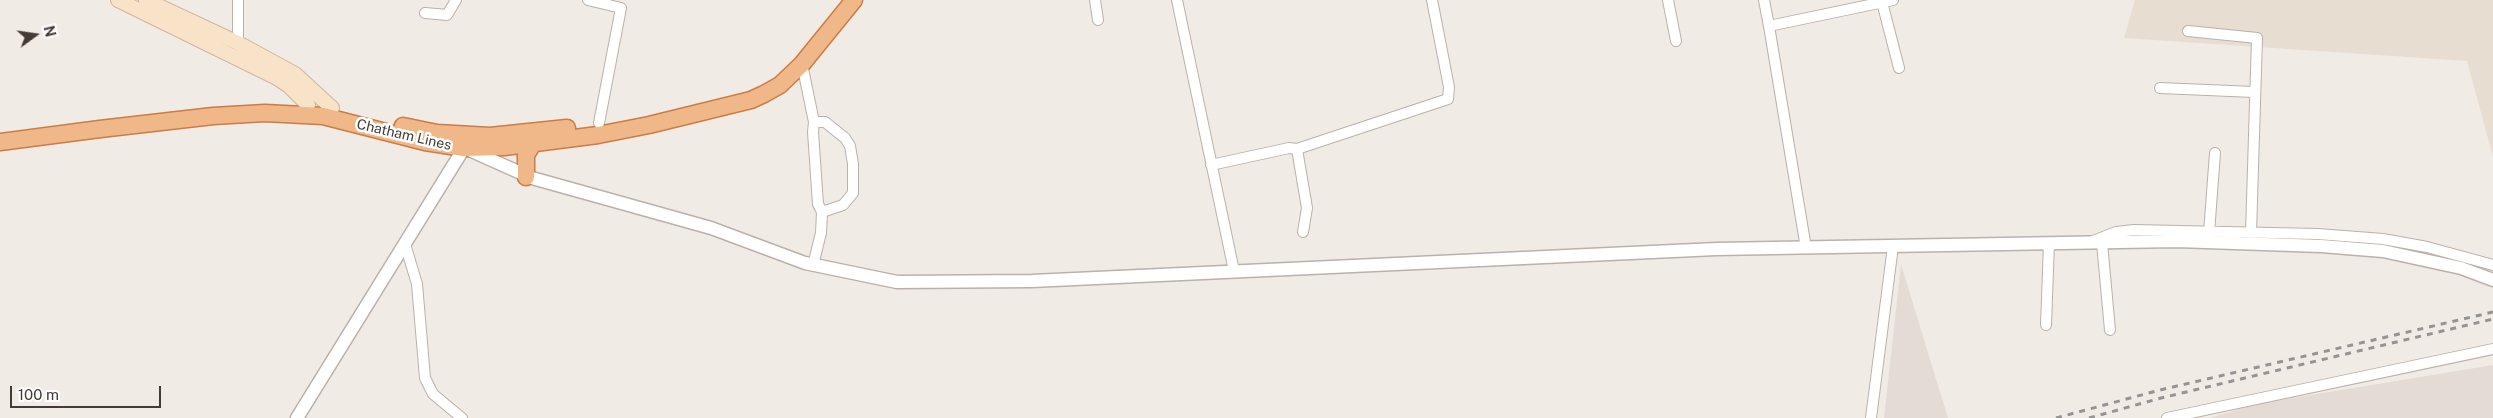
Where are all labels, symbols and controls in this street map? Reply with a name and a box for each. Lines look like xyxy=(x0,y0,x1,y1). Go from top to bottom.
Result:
north arrow xyxy=(10,10,60,60)
text: N xyxy=(40,24,59,39)
street label: Chatham Lines xyxy=(355,116,453,154)
scale bar xyxy=(12,376,164,408)
text: 100 m xyxy=(18,386,59,403)

